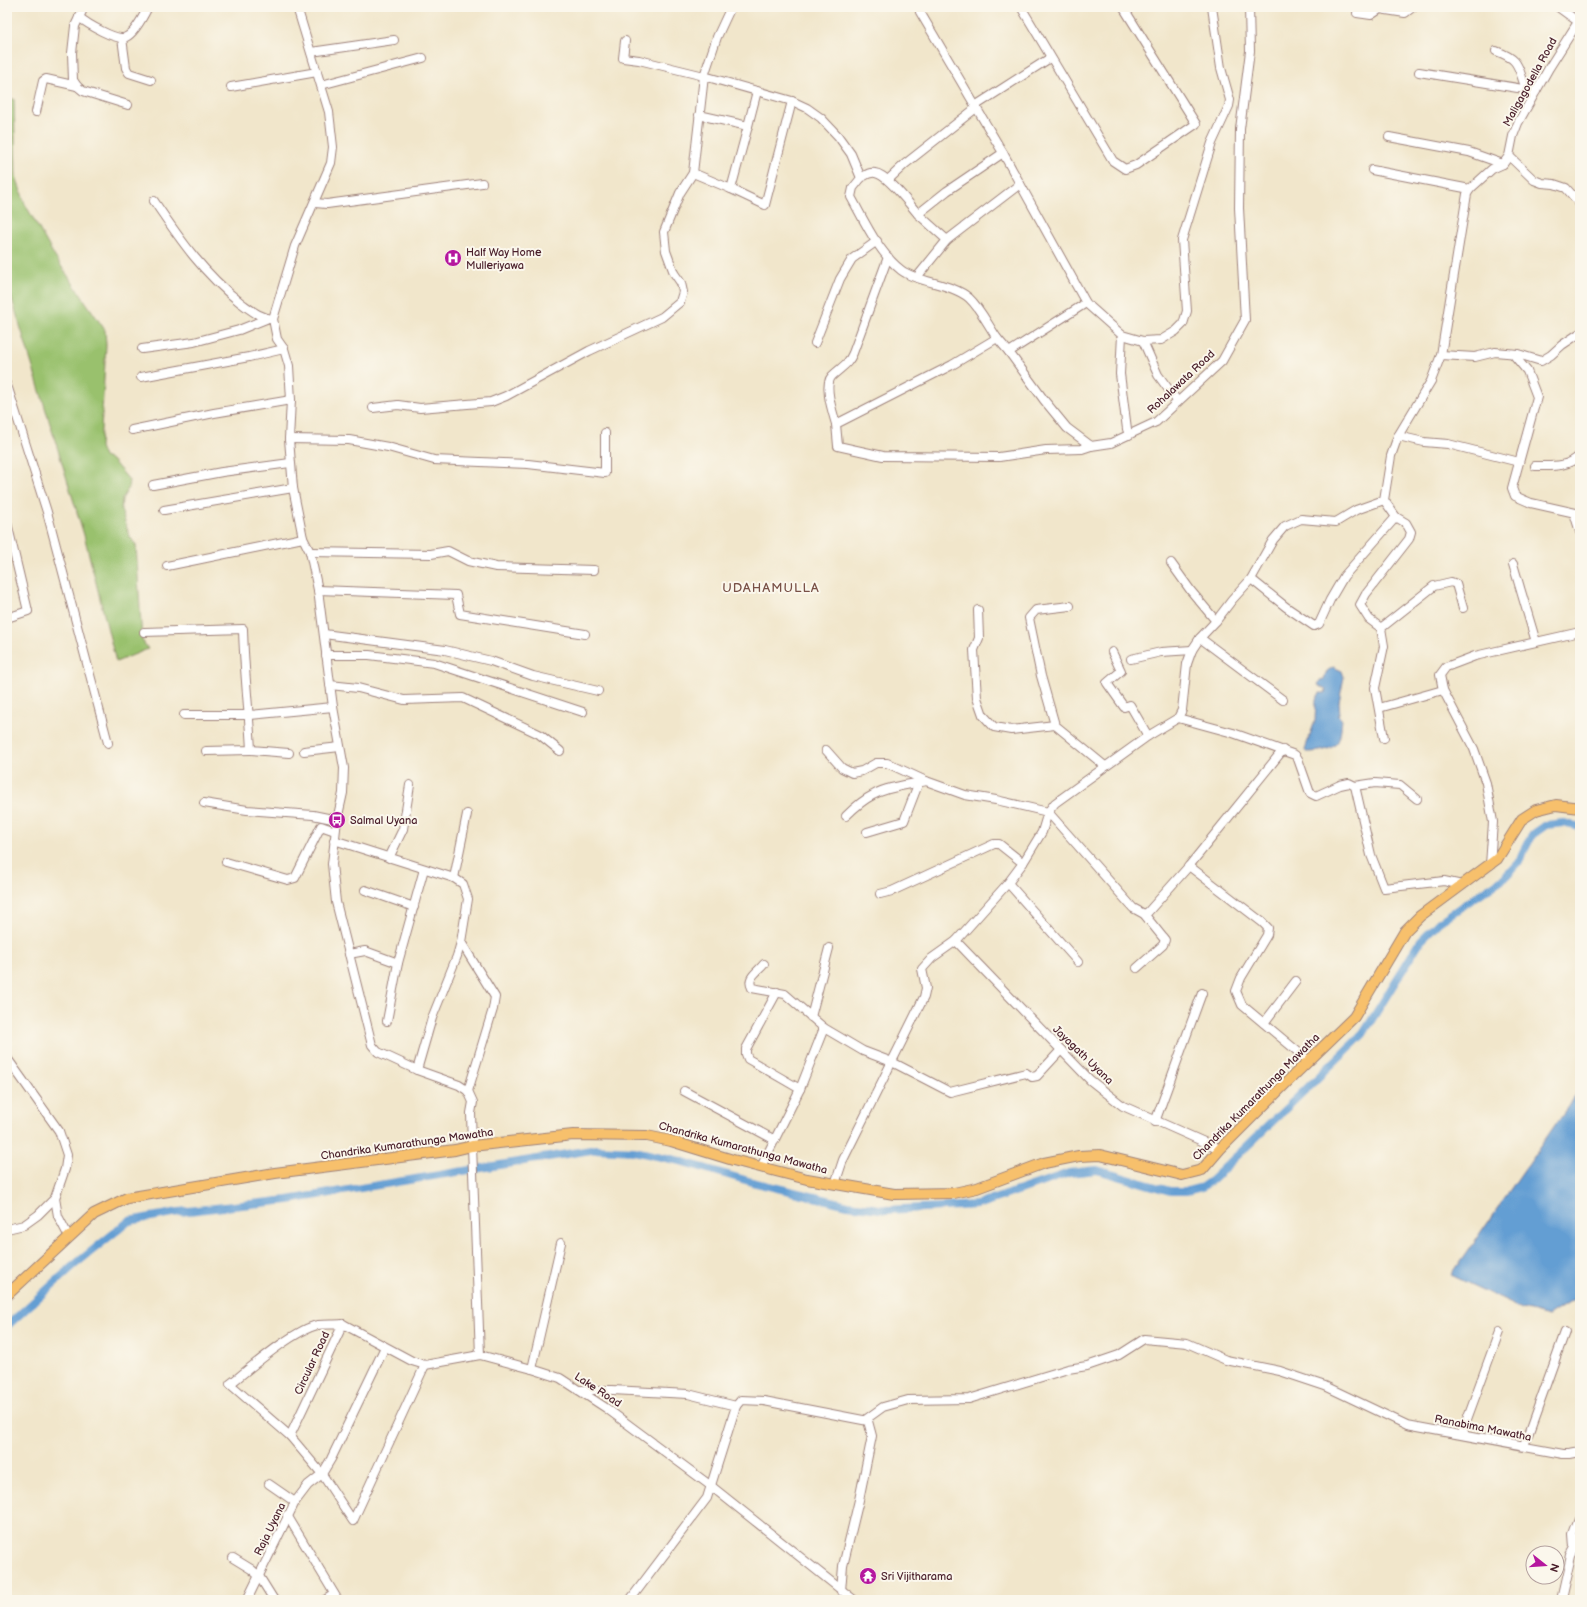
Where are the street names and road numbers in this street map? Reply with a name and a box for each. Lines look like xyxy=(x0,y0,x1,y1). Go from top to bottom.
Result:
street label: Maligagodella Road xyxy=(1500,35,1560,129)
street label: Rohalawata Road xyxy=(1145,347,1217,417)
street label: Jayagath Uyana xyxy=(1050,1023,1116,1087)
street label: Chandrika Kumarathunga Mawatha xyxy=(1190,1031,1322,1163)
street label: Chandrika Kumarathunga Mawatha xyxy=(657,1119,829,1177)
street label: Chandrika Kumarathunga Mawatha xyxy=(320,1125,494,1163)
street label: Circular Road xyxy=(292,1329,332,1397)
street label: Lake Road xyxy=(572,1370,624,1410)
street label: Ranabima Mawatha xyxy=(1433,1412,1533,1444)
street label: Raja Uyana xyxy=(252,1500,288,1558)

